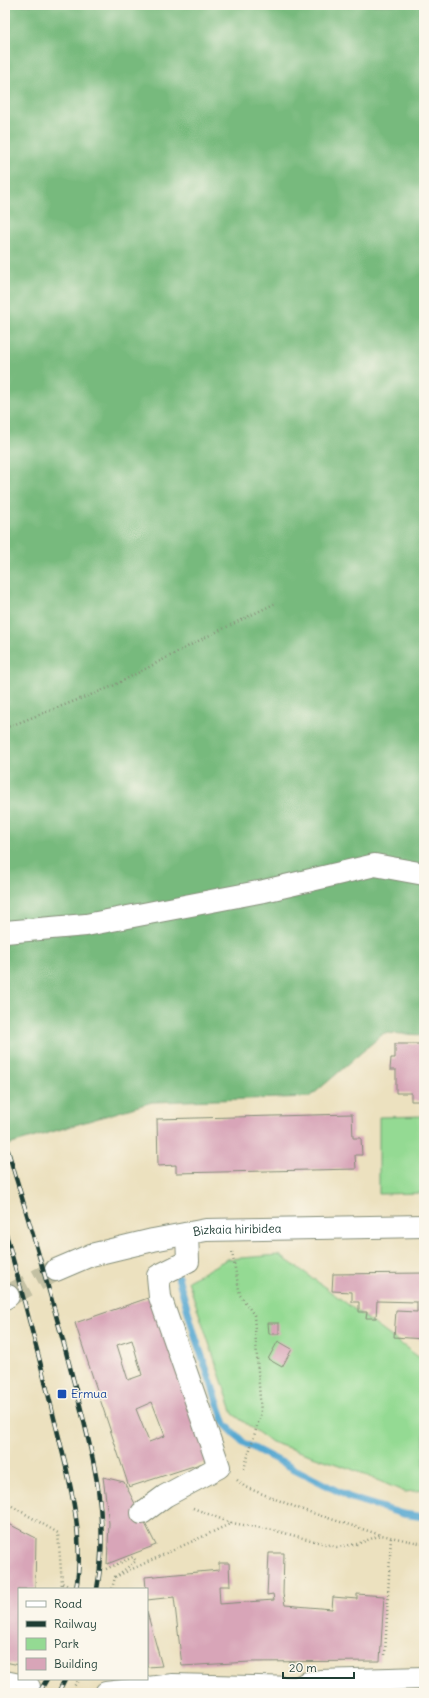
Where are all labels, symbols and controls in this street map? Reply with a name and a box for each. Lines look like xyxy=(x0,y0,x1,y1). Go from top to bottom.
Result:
street label: Bizkaia hiribidea xyxy=(192,1221,282,1239)
place label: Ermua xyxy=(71,1386,107,1401)
marker: Ermua xyxy=(56,1388,68,1400)
legend xyxy=(18,1588,148,1680)
text: Road xyxy=(54,1596,82,1611)
text: Railway xyxy=(54,1616,97,1631)
text: Park xyxy=(54,1636,79,1651)
scale bar xyxy=(283,1654,354,1680)
text: Building xyxy=(54,1656,98,1671)
text: 20 m xyxy=(289,1660,317,1675)

